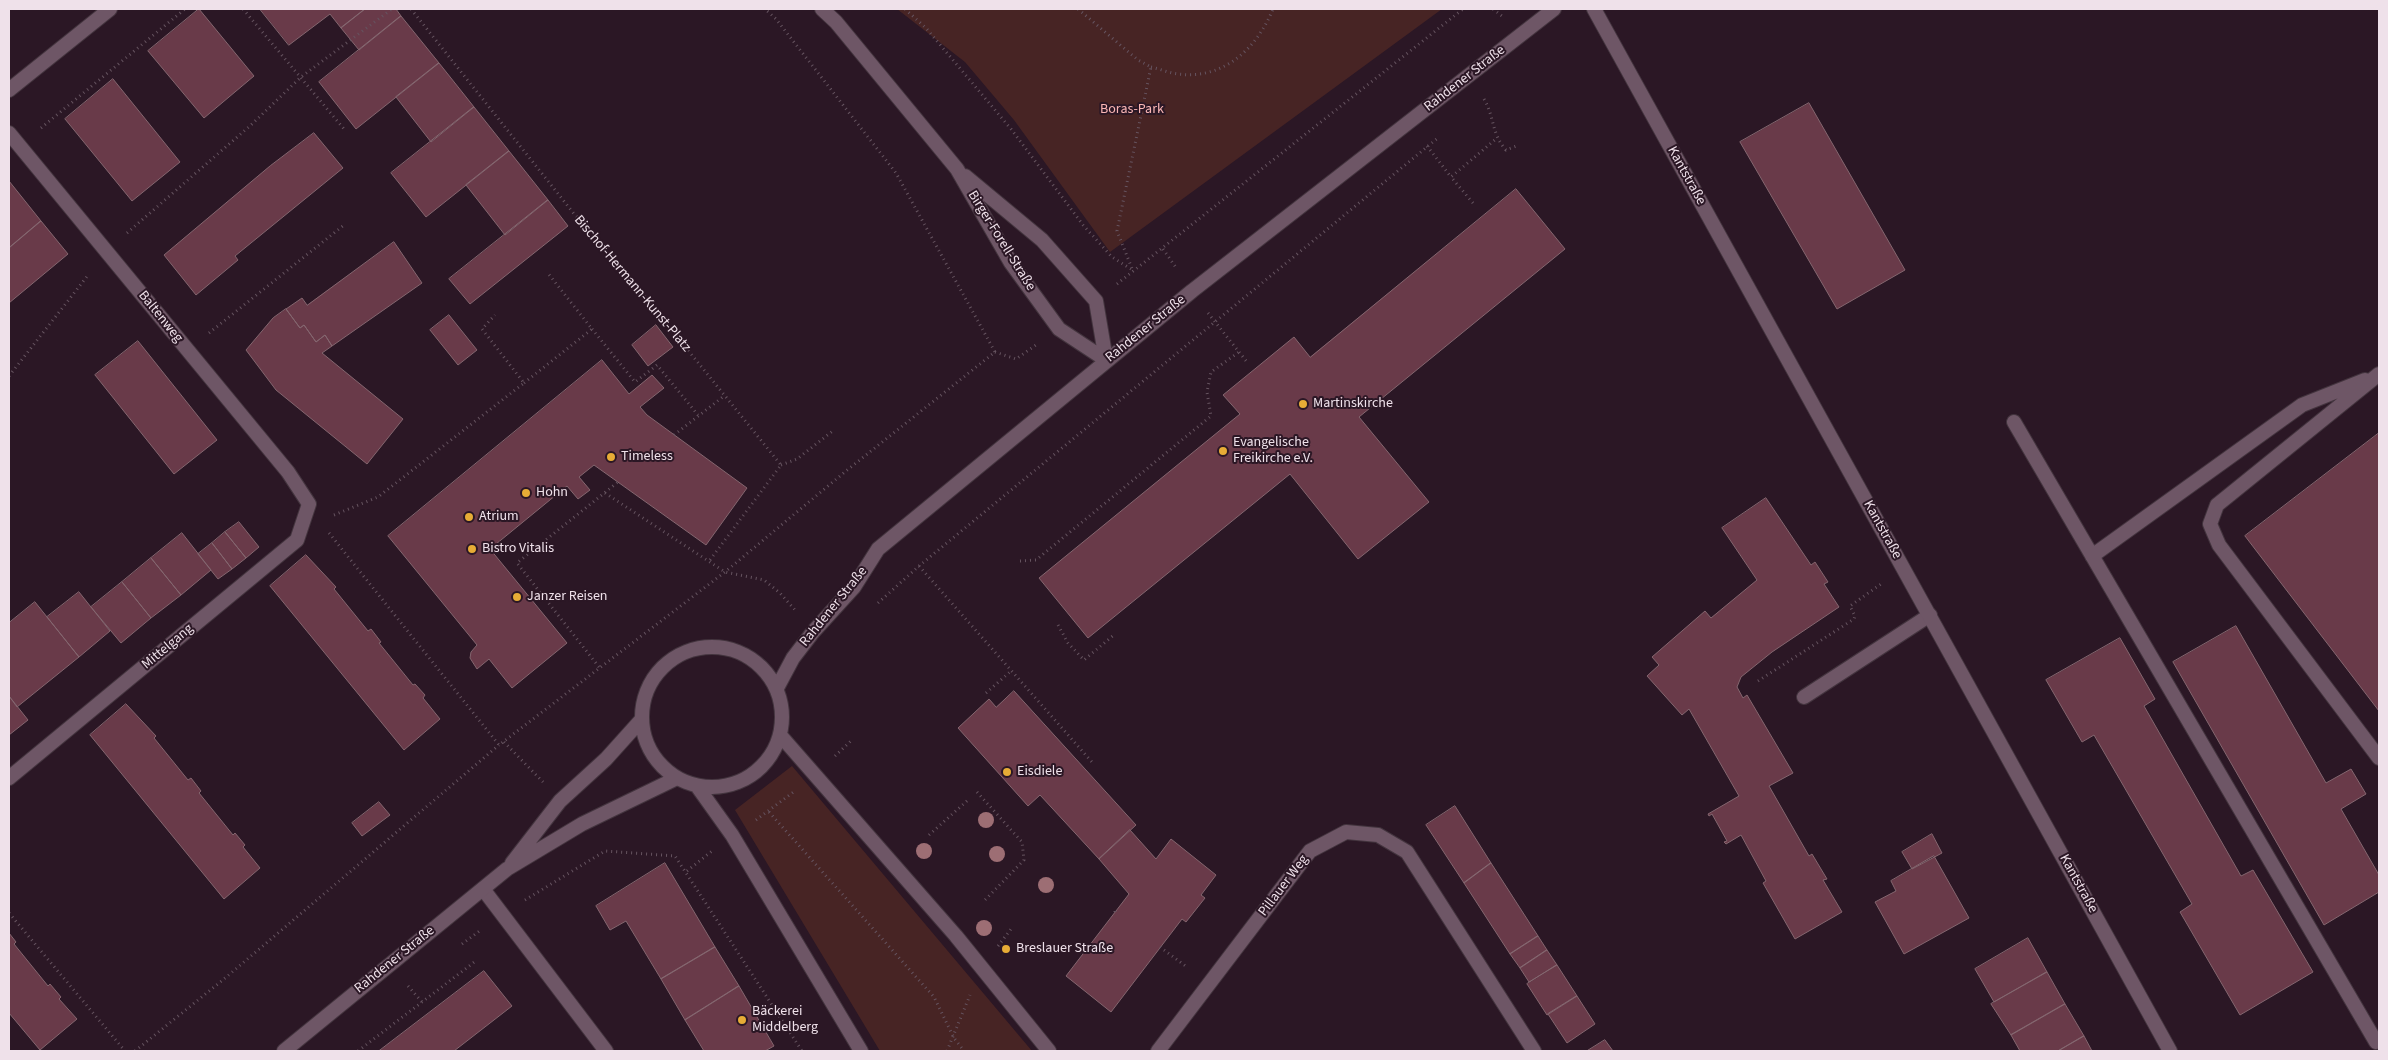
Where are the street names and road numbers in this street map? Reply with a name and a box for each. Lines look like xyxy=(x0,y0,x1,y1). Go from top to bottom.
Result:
street label: Rahdener Straße xyxy=(1421,42,1509,116)
street label: Kantstraße xyxy=(1663,144,1709,208)
street label: Birger-Forell-Straße xyxy=(963,188,1039,294)
street label: Bischof-Hermann-Kunst-Platz xyxy=(570,212,694,356)
street label: Baltenweg xyxy=(134,288,186,346)
street label: Rahdener Straße xyxy=(1103,292,1189,366)
street label: Kantstraße xyxy=(1859,498,1905,562)
street label: Rahdener Straße xyxy=(797,564,871,650)
street label: Mittelgang xyxy=(139,621,197,673)
street label: Pillauer Weg xyxy=(1255,852,1313,920)
street label: Kantstraße xyxy=(2055,852,2101,916)
street label: Rahdener Straße xyxy=(352,923,438,997)

